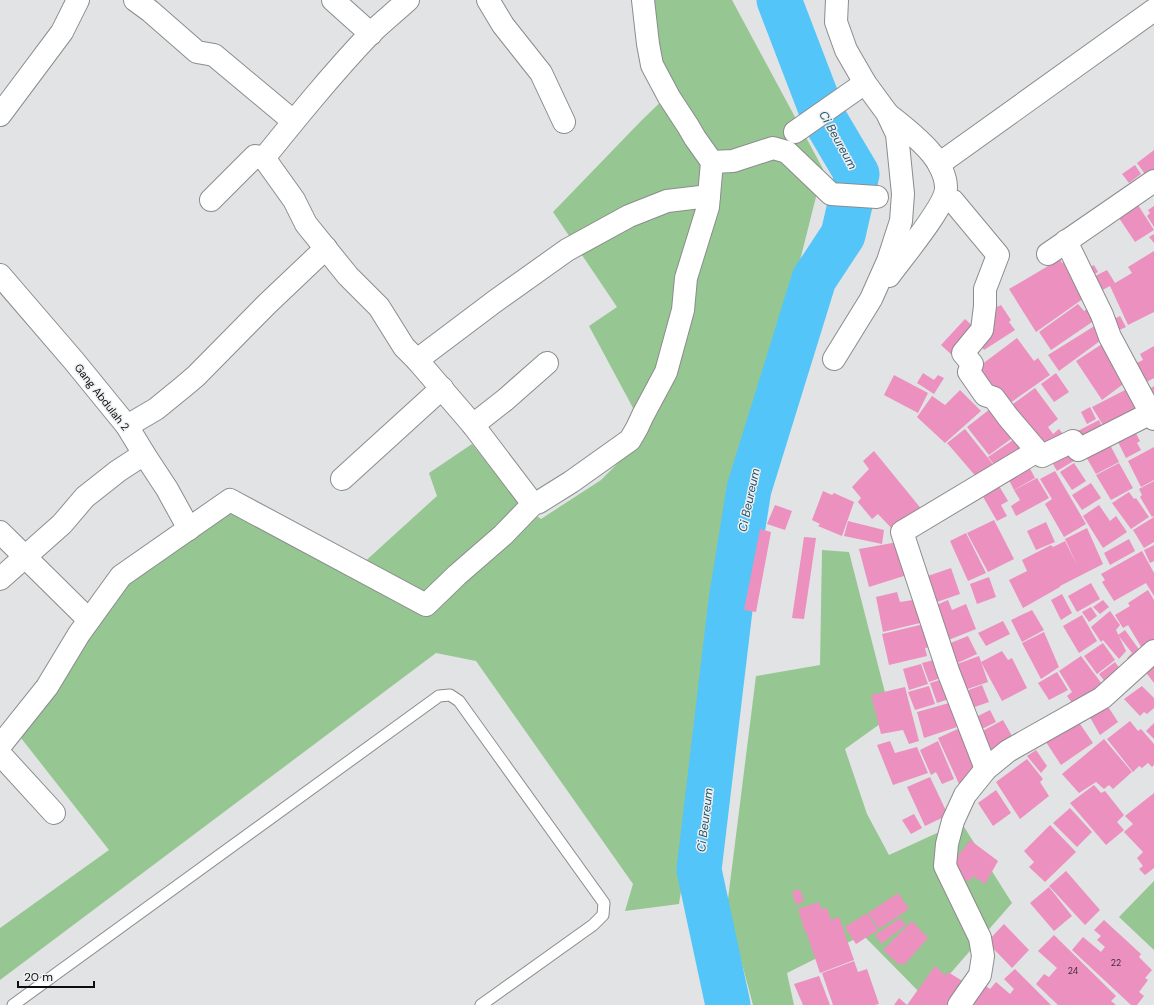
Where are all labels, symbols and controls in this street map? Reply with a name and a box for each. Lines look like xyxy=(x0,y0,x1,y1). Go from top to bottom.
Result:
water label: Ci Beureum xyxy=(815,108,861,172)
street label: Gang Abdulah 2 xyxy=(72,361,132,433)
water label: Ci Beureum xyxy=(734,466,764,533)
water label: Ci Beureum xyxy=(693,787,717,853)
house number: 22 xyxy=(1111,957,1121,969)
scale bar xyxy=(18,963,94,989)
house number: 24 xyxy=(1068,965,1079,977)
text: 20 m xyxy=(24,969,53,985)

